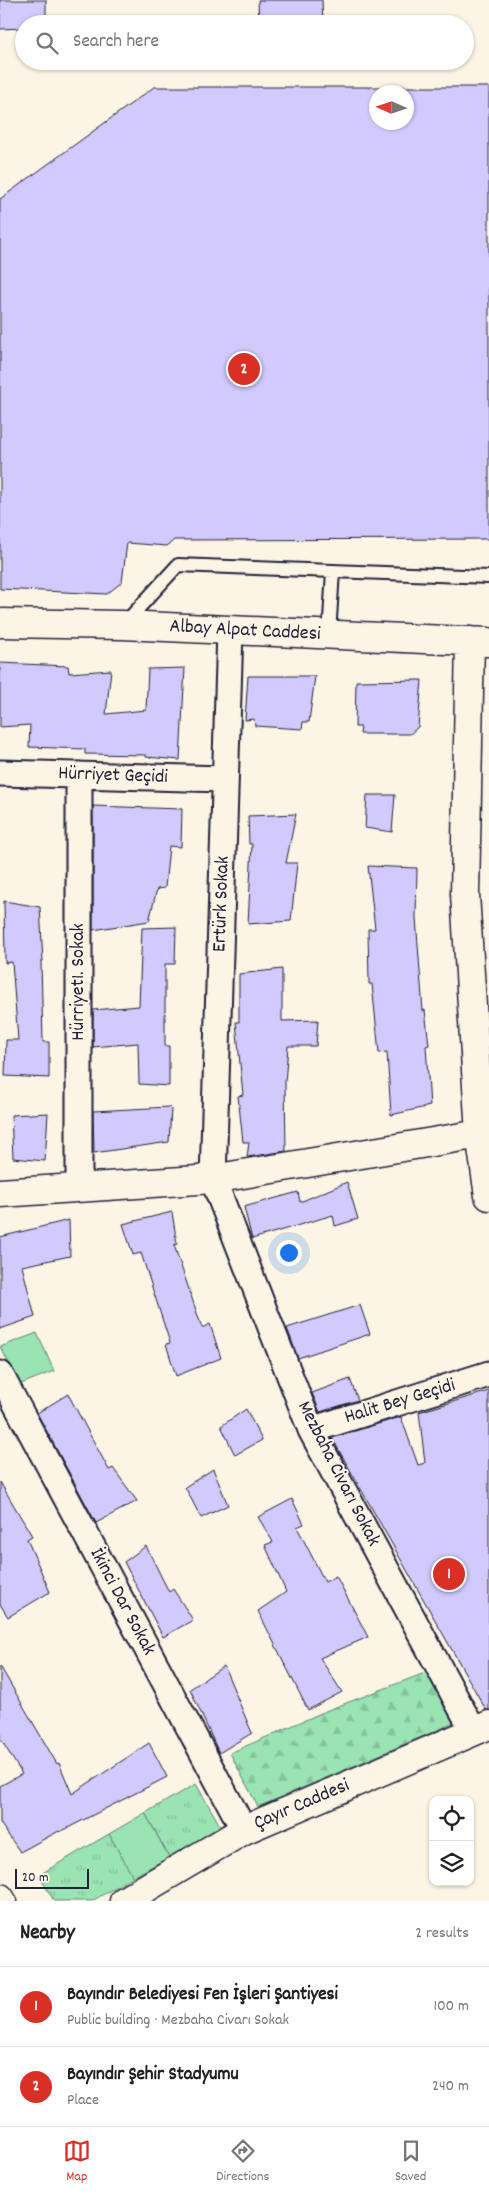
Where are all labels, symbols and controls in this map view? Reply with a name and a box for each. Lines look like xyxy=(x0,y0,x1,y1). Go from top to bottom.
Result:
search box xyxy=(15,15,474,70)
icon: search xyxy=(33,29,61,57)
text: Search here xyxy=(73,29,159,56)
north arrow xyxy=(369,85,414,130)
pin: 2 xyxy=(228,350,260,388)
street label: Albay Alpat Caddesi xyxy=(169,613,322,649)
street label: Hürriyet Geçidi xyxy=(58,760,169,792)
street label: Ertürk Sokak xyxy=(206,855,238,953)
street label: Hürriyet1. Sokak xyxy=(65,923,93,1041)
your location xyxy=(276,1240,302,1266)
street label: Halit Bey Geçidi xyxy=(341,1372,459,1432)
street label: Mezbaha Civarı Sokak xyxy=(289,1396,387,1552)
street label: İkinci Dar Sokak xyxy=(82,1543,162,1661)
pin: 1 xyxy=(433,1555,465,1593)
street label: Çayır Caddesi xyxy=(250,1772,354,1838)
map controls xyxy=(429,1796,474,1886)
button: locate xyxy=(429,1796,474,1841)
button: layers xyxy=(429,1841,474,1886)
scale bar xyxy=(15,1866,89,1889)
text: 20 m xyxy=(22,1868,49,1888)
text: Nearby xyxy=(20,1919,75,1949)
text: 2 results xyxy=(415,1922,469,1945)
text: Bayındır Belediyesi Fen İşleri Şantiyesi xyxy=(67,1982,338,2009)
text: 1 xyxy=(34,1995,38,2018)
text: 100 m xyxy=(433,1995,469,2018)
text: Public building · Mezbaha Civarı Sokak xyxy=(67,2009,289,2032)
text: Bayındır Şehir Stadyumu xyxy=(67,2062,239,2089)
text: 2 xyxy=(33,2075,40,2098)
text: 240 m xyxy=(432,2075,469,2098)
text: Place xyxy=(67,2089,99,2112)
tab: Map xyxy=(63,2137,91,2187)
tab: Directions xyxy=(216,2137,269,2187)
tab: Saved xyxy=(395,2137,426,2187)

